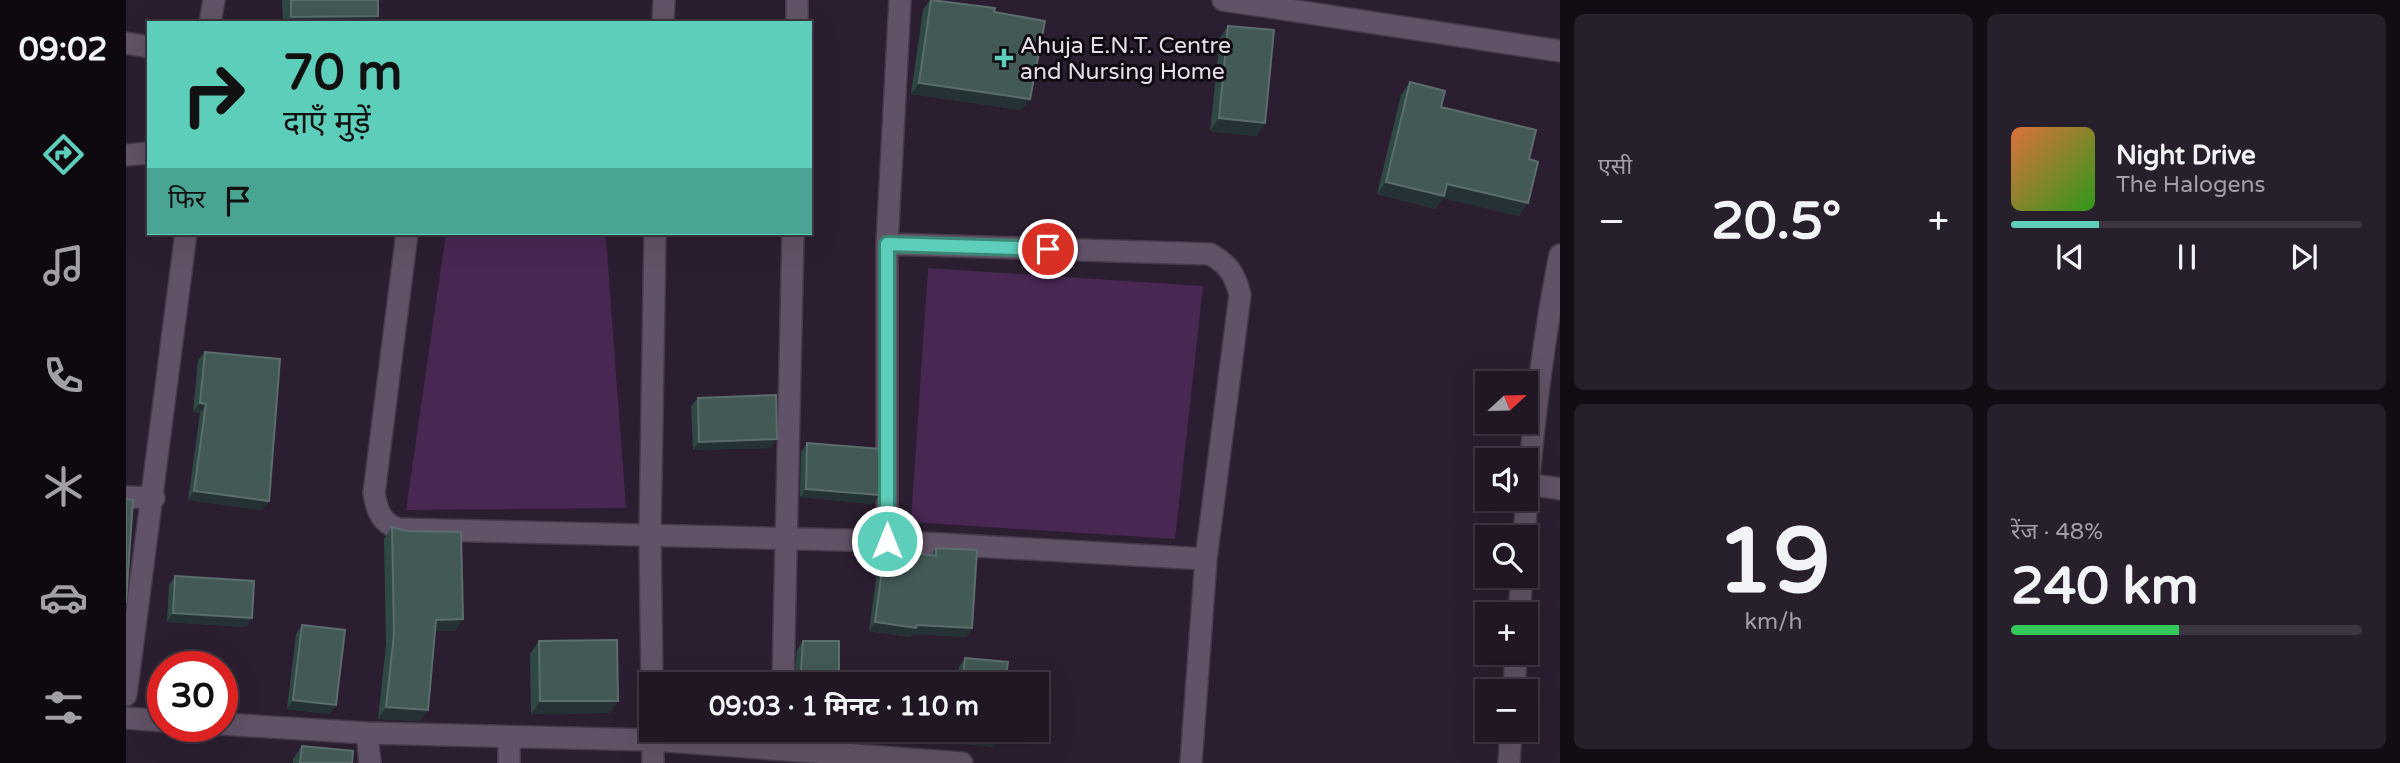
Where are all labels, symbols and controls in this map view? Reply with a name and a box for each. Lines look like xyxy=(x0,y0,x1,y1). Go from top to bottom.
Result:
text: 09:02 xyxy=(19,31,107,69)
place label: Ahuja E.N.T. Centre and Nursing Home xyxy=(1020,32,1231,86)
text: 70 m xyxy=(283,44,402,103)
marker: Ahuja E.N.T. Centre and Nursing Home xyxy=(994,48,1014,68)
icon: right xyxy=(168,49,259,140)
text: दाएँ मुड़ें xyxy=(283,104,371,142)
icon: directions xyxy=(39,130,88,179)
text: Night Drive xyxy=(2116,140,2256,171)
text: एसी xyxy=(1598,153,1632,181)
text: The Halogens xyxy=(2116,171,2265,199)
icon: arrive xyxy=(219,182,257,220)
text: फिर xyxy=(168,184,205,215)
text: 20.5° xyxy=(1711,190,1841,253)
text: − xyxy=(1598,199,1625,245)
text: + xyxy=(1928,199,1949,245)
pin xyxy=(1018,219,1078,279)
icon: arrive xyxy=(1029,230,1067,268)
icon: previous xyxy=(2051,238,2089,276)
icon: pause xyxy=(2168,238,2206,276)
icon: next xyxy=(2285,238,2323,276)
icon: music xyxy=(39,241,88,290)
icon: phone xyxy=(39,351,88,400)
north arrow xyxy=(1475,371,1538,434)
map controls xyxy=(1475,371,1538,742)
button: sound xyxy=(1475,448,1538,511)
icon: climate xyxy=(39,462,88,511)
position arrow xyxy=(850,504,924,578)
text: 19 xyxy=(1716,507,1831,617)
text: रेंज · 48% xyxy=(2011,518,2103,546)
button: search xyxy=(1475,525,1538,588)
text: 240 km xyxy=(2011,555,2199,618)
icon: car xyxy=(39,573,88,622)
button: + xyxy=(1475,602,1538,665)
text: km/h xyxy=(1745,608,1802,636)
speed limit sign: 30 xyxy=(147,651,238,742)
button: − xyxy=(1475,679,1538,742)
icon: filters xyxy=(39,683,88,732)
text: 09:03 · 1 मिनट · 110 m xyxy=(709,691,979,722)

